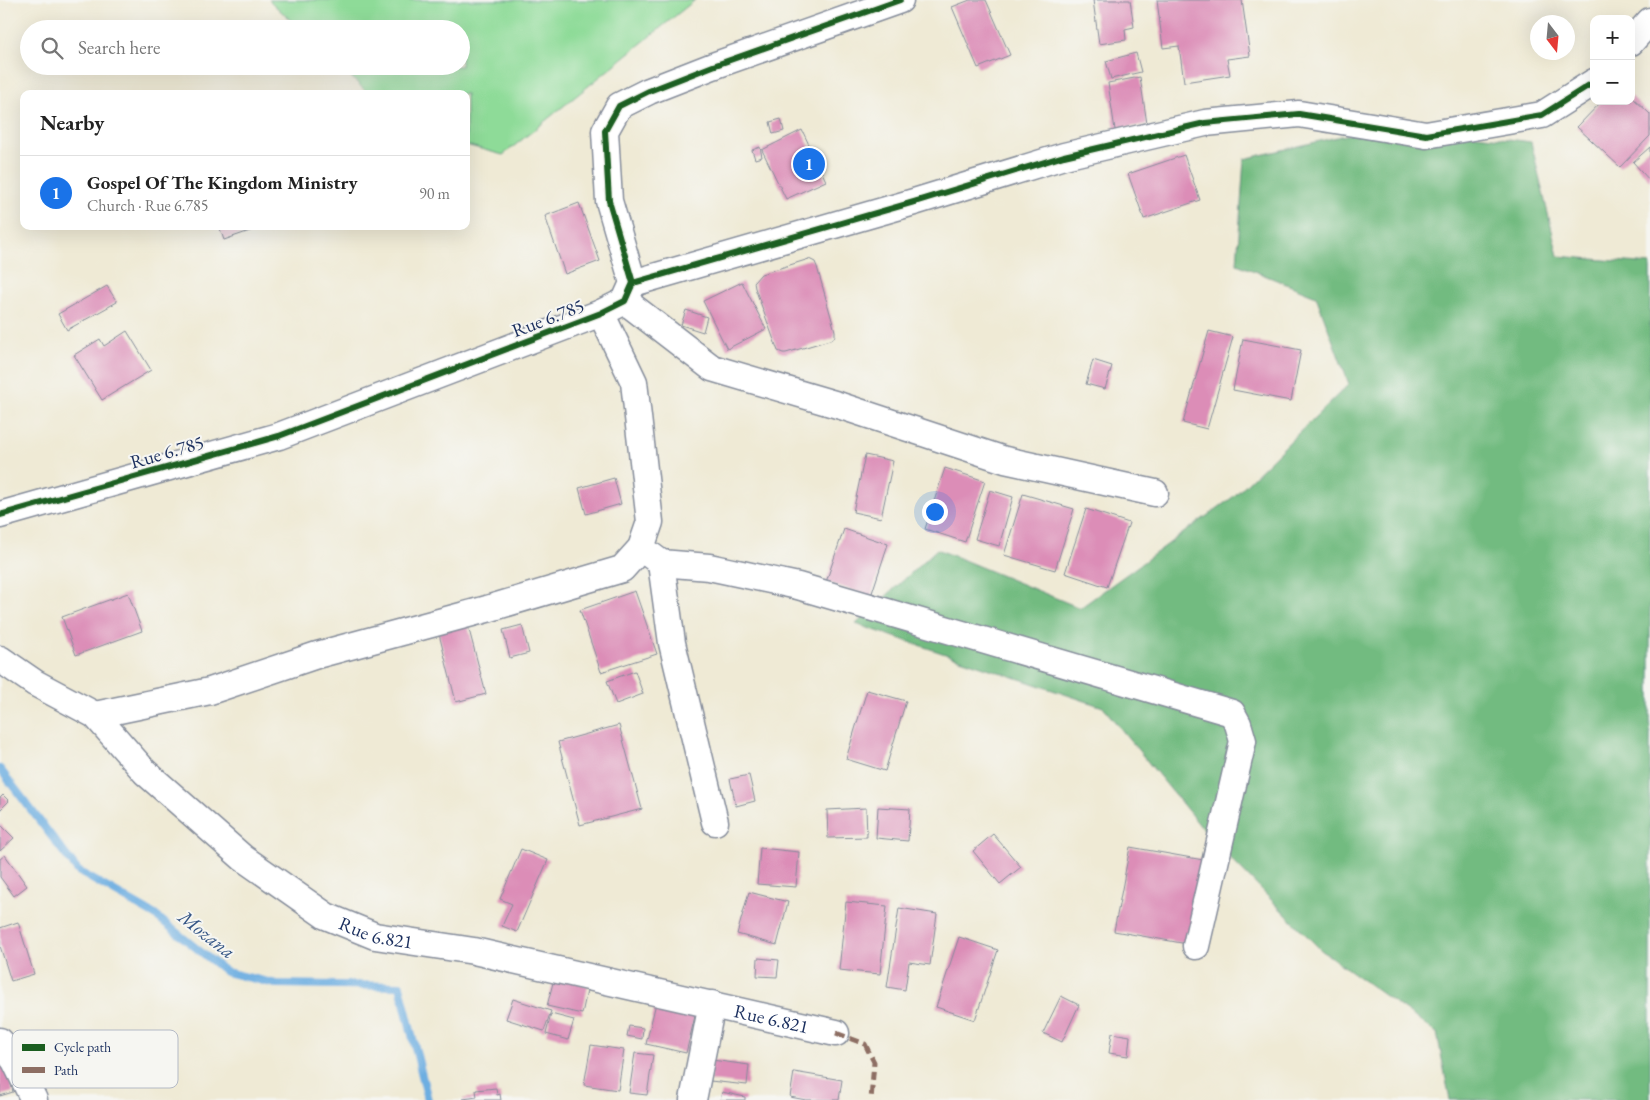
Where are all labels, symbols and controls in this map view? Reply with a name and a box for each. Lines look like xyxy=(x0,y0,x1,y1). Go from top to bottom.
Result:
north arrow xyxy=(1530,15,1575,60)
map controls xyxy=(1590,15,1635,105)
button: + xyxy=(1590,15,1635,60)
search box xyxy=(20,20,470,75)
icon: search xyxy=(38,34,66,62)
text: Search here xyxy=(78,35,160,60)
button: − xyxy=(1590,60,1635,105)
text: Nearby xyxy=(40,109,104,136)
pin: 1 xyxy=(793,145,825,183)
text: Gospel Of The Kingdom Ministry xyxy=(87,170,358,195)
text: 1 xyxy=(52,183,60,204)
text: 90 m xyxy=(419,183,450,204)
text: Church · Rue 6.785 xyxy=(87,195,208,216)
street label: Rue 6.785 xyxy=(508,293,588,343)
street label: Rue 6.785 xyxy=(127,430,207,474)
your location xyxy=(922,499,948,525)
water label: Mozana xyxy=(172,903,241,964)
street label: Rue 6.821 xyxy=(335,910,414,954)
street label: Rue 6.821 xyxy=(732,998,811,1039)
legend xyxy=(12,1030,178,1088)
text: Cycle path xyxy=(54,1038,111,1056)
text: Path xyxy=(54,1061,78,1079)

